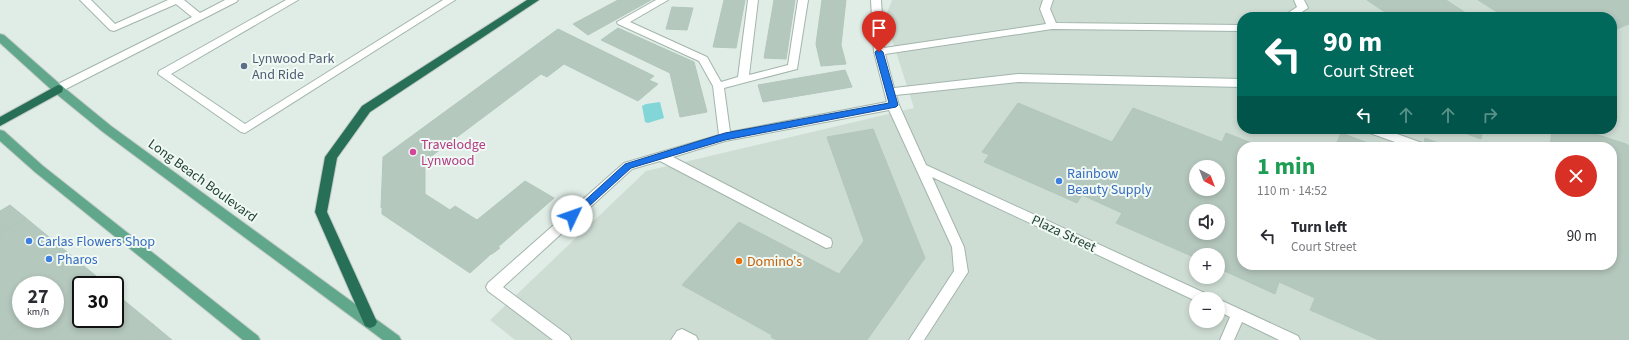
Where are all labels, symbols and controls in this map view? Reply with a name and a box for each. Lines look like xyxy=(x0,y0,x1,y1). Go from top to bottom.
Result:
pin xyxy=(862,11,896,52)
icon: arrive xyxy=(868,17,890,39)
text: 90 m xyxy=(1323,22,1382,62)
icon: left xyxy=(1257,28,1309,80)
place label: Lynwood Park And Ride xyxy=(252,49,334,85)
text: Court Street xyxy=(1323,59,1414,84)
marker: Lynwood Park And Ride xyxy=(239,61,249,71)
icon: left xyxy=(1353,104,1375,126)
icon: ahead xyxy=(1395,104,1417,126)
icon: ahead xyxy=(1437,104,1459,126)
icon: right xyxy=(1479,104,1501,126)
street label: Long Beach Boulevard xyxy=(144,134,261,227)
place label: Travelodge Lynwood xyxy=(421,135,486,171)
marker: Travelodge Lynwood xyxy=(408,147,418,157)
text: 1 min xyxy=(1257,149,1315,184)
button: close xyxy=(1555,155,1597,197)
north arrow xyxy=(1189,160,1225,196)
map controls xyxy=(1189,160,1225,328)
place label: Rainbow Beauty Supply xyxy=(1067,164,1152,200)
marker: Rainbow Beauty Supply xyxy=(1054,176,1064,186)
text: 110 m · 14:52 xyxy=(1257,182,1327,200)
position arrow xyxy=(551,195,593,237)
button: sound xyxy=(1189,204,1225,240)
street label: Plaza Street xyxy=(1028,210,1099,258)
text: Turn left xyxy=(1291,217,1347,238)
icon: left xyxy=(1257,225,1279,247)
text: 90 m xyxy=(1567,226,1597,247)
place label: Carlas Flowers Shop xyxy=(37,232,155,252)
marker: Carlas Flowers Shop xyxy=(24,236,34,246)
text: Court Street xyxy=(1291,238,1357,256)
button: + xyxy=(1189,248,1225,284)
place label: Pharos xyxy=(57,250,98,270)
place label: Domino's xyxy=(747,252,802,272)
marker: Pharos xyxy=(44,254,54,264)
marker: Domino's xyxy=(734,256,744,266)
speed limit sign: 30 xyxy=(72,276,124,328)
text: 27 xyxy=(27,283,49,311)
button: − xyxy=(1189,292,1225,328)
text: km/h xyxy=(27,305,49,319)

